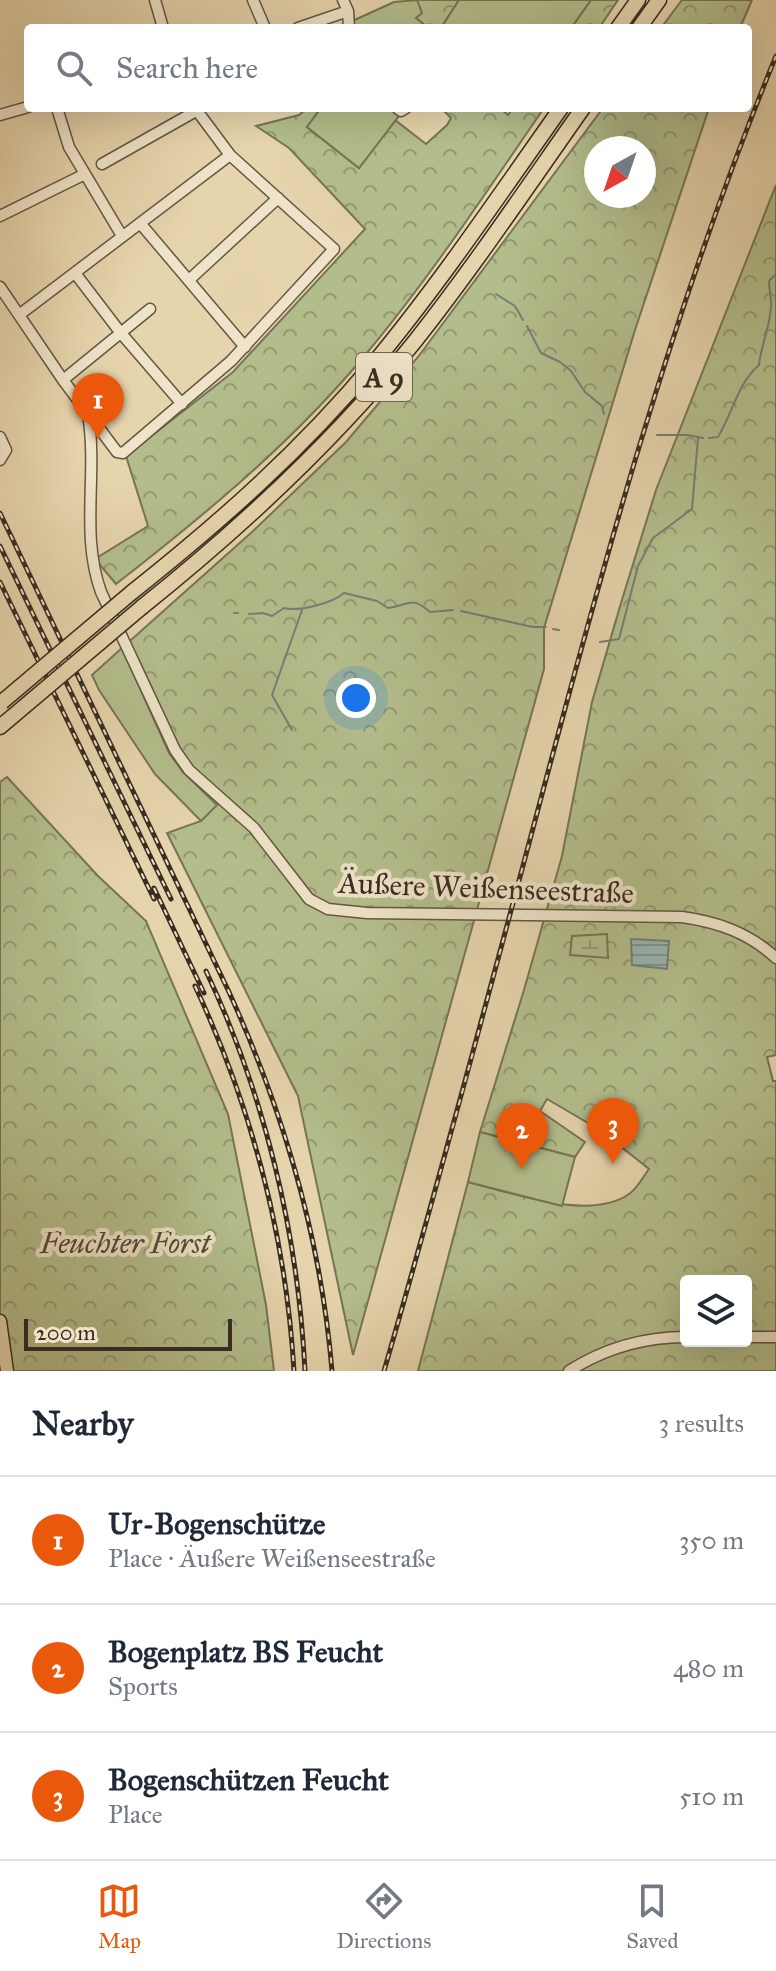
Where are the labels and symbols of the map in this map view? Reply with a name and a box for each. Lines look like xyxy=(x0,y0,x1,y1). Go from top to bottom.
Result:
north arrow xyxy=(584,136,656,208)
road number: A 9 xyxy=(356,353,412,401)
pin: 1 xyxy=(72,373,124,439)
your location xyxy=(336,678,376,718)
street label: Äußere Weißenseestraße xyxy=(336,865,634,911)
pin: 3 xyxy=(587,1098,639,1164)
pin: 2 xyxy=(496,1103,548,1169)
park label: Feuchter Forst xyxy=(39,1225,212,1261)
scale bar xyxy=(24,1315,232,1351)

